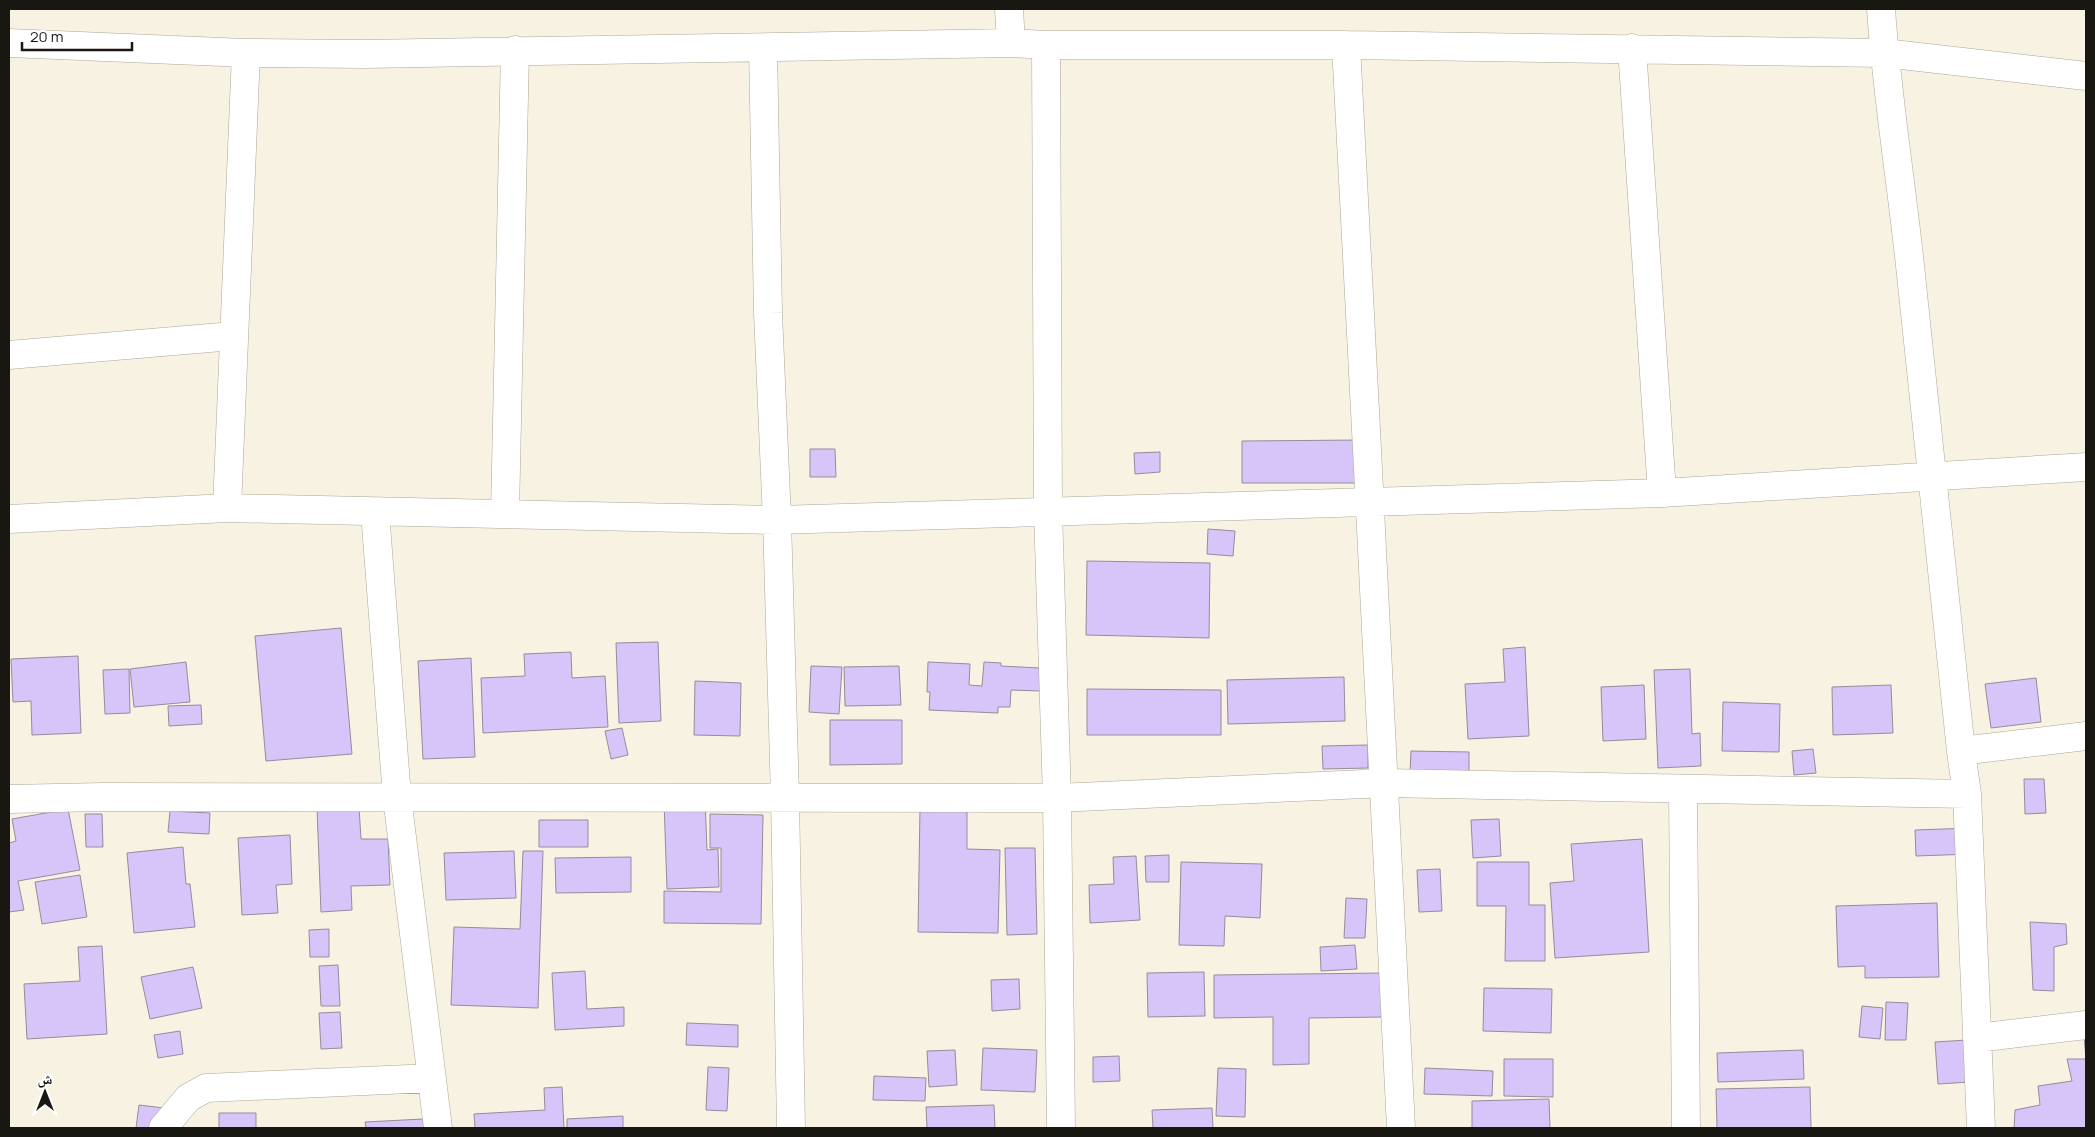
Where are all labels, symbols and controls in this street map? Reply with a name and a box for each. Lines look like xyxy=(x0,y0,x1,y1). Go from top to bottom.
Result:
scale bar xyxy=(22,20,132,52)
text: 20 m xyxy=(30,26,63,47)
north arrow xyxy=(20,1067,70,1117)
text: ش xyxy=(38,1069,53,1088)

